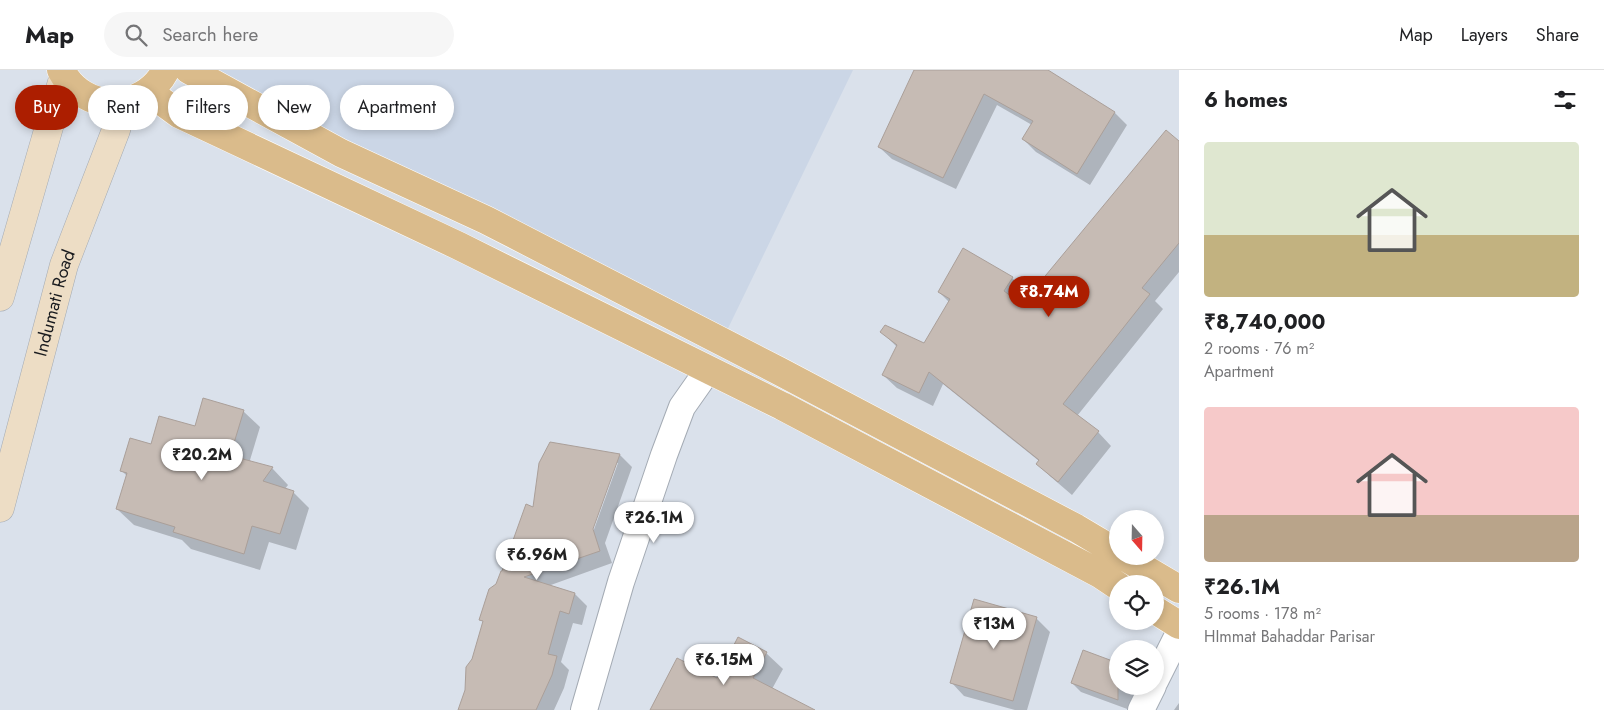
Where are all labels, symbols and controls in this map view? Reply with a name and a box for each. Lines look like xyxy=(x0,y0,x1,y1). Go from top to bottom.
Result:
search box xyxy=(104,12,454,57)
text: Map xyxy=(25,17,74,52)
icon: search xyxy=(122,21,150,49)
text: Search here xyxy=(162,21,258,48)
text: Map xyxy=(1399,22,1433,48)
text: Layers xyxy=(1461,22,1508,48)
text: Share xyxy=(1536,22,1579,48)
chip: Buy xyxy=(15,85,78,130)
chip: Rent xyxy=(88,85,158,130)
chip: Filters xyxy=(168,85,248,130)
chip: New xyxy=(258,85,330,130)
chip: Apartment xyxy=(340,85,454,130)
text: 6 homes xyxy=(1204,85,1288,115)
icon: filters xyxy=(1551,86,1579,114)
icon: home xyxy=(1347,175,1437,265)
street label: Indumati Road xyxy=(27,246,82,359)
pin: ₹8.74M xyxy=(1008,276,1090,318)
text: ₹8.74M xyxy=(1019,280,1079,303)
text: ₹8,740,000 xyxy=(1204,307,1325,337)
text: 2 rooms · 76 m² xyxy=(1204,337,1314,360)
text: Apartment xyxy=(1204,360,1274,383)
pin: ₹20.2M xyxy=(161,438,243,481)
icon: home xyxy=(1347,440,1437,530)
text: ₹20.2M xyxy=(172,443,232,466)
pin: ₹26.1M xyxy=(613,502,695,544)
text: ₹26.1M xyxy=(625,506,683,529)
north arrow xyxy=(1109,510,1164,565)
map controls xyxy=(1109,510,1164,695)
pin: ₹6.96M xyxy=(496,538,578,581)
text: ₹6.96M xyxy=(507,543,567,566)
text: ₹26.1M xyxy=(1204,572,1280,602)
button: locate xyxy=(1109,575,1164,630)
text: 5 rooms · 178 m² xyxy=(1204,602,1321,625)
pin: ₹13M xyxy=(964,608,1024,650)
text: ₹13M xyxy=(973,612,1015,635)
text: HImmat Bahaddar Parisar xyxy=(1204,625,1375,648)
button: layers xyxy=(1109,640,1164,695)
pin: ₹6.15M xyxy=(683,644,765,686)
text: ₹6.15M xyxy=(695,648,753,671)

